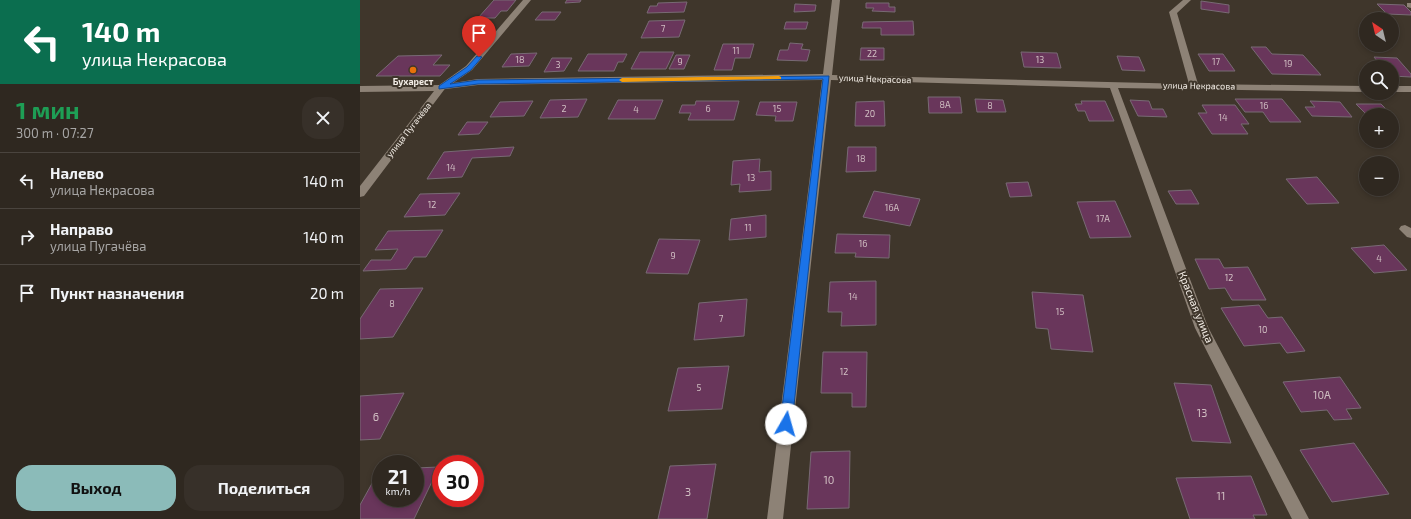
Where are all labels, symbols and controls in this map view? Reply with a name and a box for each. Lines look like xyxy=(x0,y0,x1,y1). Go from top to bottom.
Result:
north arrow xyxy=(1359,12,1399,52)
map controls xyxy=(1359,12,1399,196)
text: 140 m xyxy=(82,14,160,48)
icon: left xyxy=(16,16,68,68)
pin xyxy=(462,16,496,57)
icon: arrive xyxy=(468,22,490,44)
house number: 7 xyxy=(661,23,666,34)
house number: 11 xyxy=(732,45,740,56)
text: улица Некрасова xyxy=(82,48,227,70)
house number: 22 xyxy=(867,48,877,59)
house number: 18 xyxy=(515,54,525,65)
house number: 13 xyxy=(1036,54,1044,65)
house number: 9 xyxy=(677,56,683,67)
house number: 17 xyxy=(1212,56,1220,67)
house number: 19 xyxy=(1284,58,1292,69)
house number: 3 xyxy=(555,59,561,70)
button: search xyxy=(1359,60,1399,100)
marker: Бухарест xyxy=(408,65,418,75)
street label: улица Некрасова xyxy=(839,72,911,86)
place label: Бухарест xyxy=(393,76,434,87)
street label: улица Некрасова xyxy=(1163,79,1235,93)
text: 1 мин xyxy=(16,95,80,124)
button: close xyxy=(302,97,344,139)
house number: 8А xyxy=(939,99,951,110)
street label: улица Пугачёва xyxy=(384,100,434,160)
house number: 8 xyxy=(987,100,993,111)
house number: 16 xyxy=(1260,100,1268,111)
house number: 2 xyxy=(561,103,567,114)
house number: 6 xyxy=(705,103,711,114)
house number: 15 xyxy=(773,103,781,114)
house number: 4 xyxy=(633,104,639,115)
house number: 20 xyxy=(865,108,875,119)
button: + xyxy=(1359,108,1399,148)
house number: 14 xyxy=(1218,112,1228,123)
text: 300 m · 07:27 xyxy=(16,125,94,141)
house number: 18 xyxy=(856,153,866,164)
button: − xyxy=(1359,156,1399,196)
house number: 14 xyxy=(446,162,456,173)
text: Налево xyxy=(50,164,104,182)
icon: left xyxy=(16,170,38,192)
text: 140 m xyxy=(303,172,344,190)
house number: 13 xyxy=(747,172,755,183)
text: улица Некрасова xyxy=(50,182,155,198)
house number: 12 xyxy=(428,199,436,210)
house number: 16А xyxy=(885,202,900,213)
house number: 17А xyxy=(1096,213,1110,224)
text: Направо xyxy=(50,220,113,238)
house number: 11 xyxy=(744,222,752,233)
icon: right xyxy=(16,226,38,248)
text: 140 m xyxy=(303,228,344,246)
text: улица Пугачёва xyxy=(50,238,146,254)
house number: 16 xyxy=(859,238,867,249)
house number: 9 xyxy=(670,250,676,261)
house number: 4 xyxy=(1376,253,1382,264)
street label: Красная улица xyxy=(1175,269,1217,345)
house number: 12 xyxy=(1225,272,1233,283)
icon: arrive xyxy=(16,282,38,304)
text: Пункт назначения xyxy=(50,284,184,302)
text: 20 m xyxy=(310,284,344,302)
house number: 14 xyxy=(848,291,858,302)
house number: 8 xyxy=(389,298,395,309)
house number: 15 xyxy=(1056,306,1064,317)
house number: 7 xyxy=(719,313,724,324)
house number: 10 xyxy=(1258,324,1268,335)
house number: 12 xyxy=(840,366,848,377)
house number: 5 xyxy=(697,382,702,393)
house number: 10А xyxy=(1313,388,1331,401)
position arrow xyxy=(765,403,807,445)
house number: 13 xyxy=(1197,406,1207,419)
house number: 6 xyxy=(373,410,379,423)
speed limit sign: 30 xyxy=(432,455,484,507)
text: 21 xyxy=(388,464,408,488)
button: Выход xyxy=(16,465,176,511)
button: Поделиться xyxy=(184,465,344,511)
house number: 10 xyxy=(823,473,835,486)
text: km/h xyxy=(386,485,410,497)
house number: 3 xyxy=(685,485,691,498)
house number: 11 xyxy=(1217,489,1225,502)

